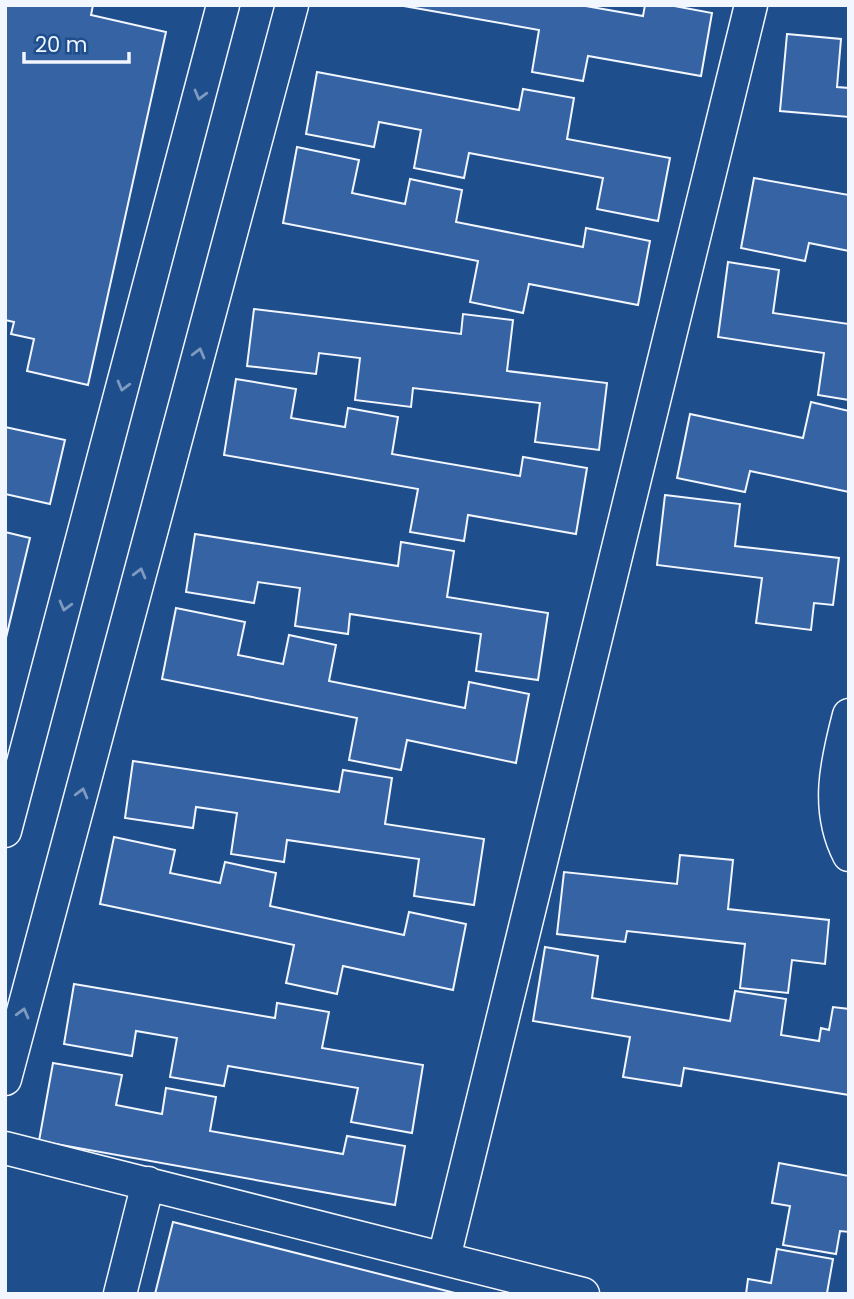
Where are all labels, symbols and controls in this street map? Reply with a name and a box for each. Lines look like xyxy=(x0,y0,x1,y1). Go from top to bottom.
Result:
scale bar xyxy=(24,21,130,65)
text: 20 m xyxy=(35,30,88,59)
one-way arrow xyxy=(194,89,208,101)
one-way arrow xyxy=(191,348,205,360)
one-way arrow xyxy=(117,380,131,392)
one-way arrow xyxy=(132,567,146,579)
one-way arrow xyxy=(59,600,73,612)
one-way arrow xyxy=(73,787,88,799)
one-way arrow xyxy=(15,1007,29,1019)

